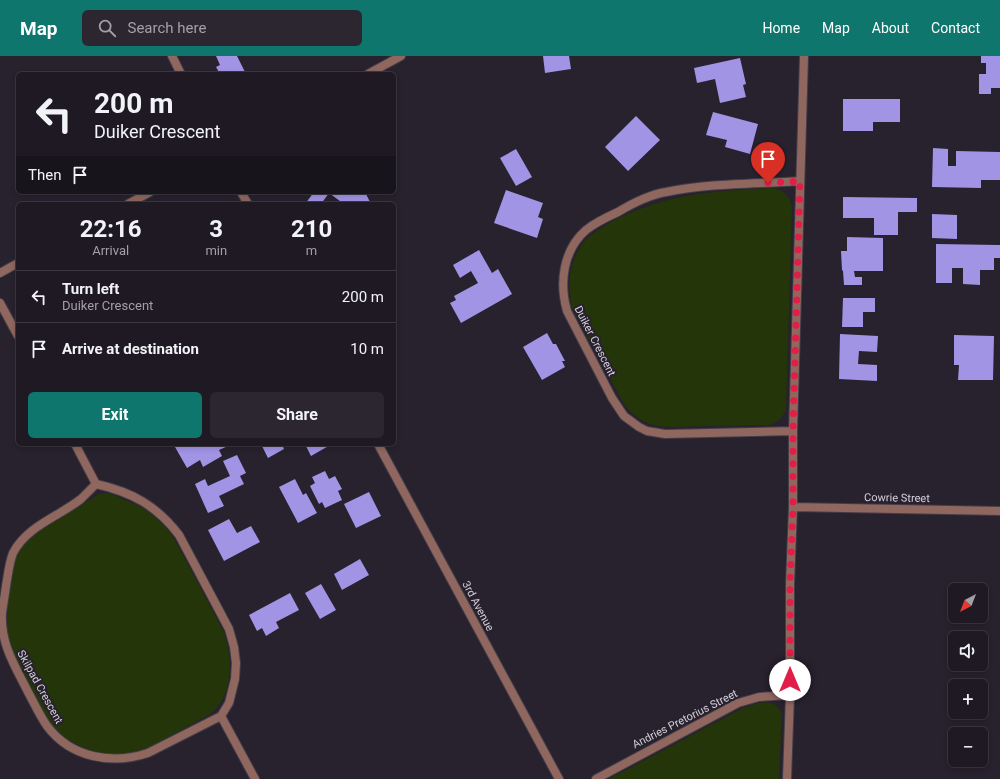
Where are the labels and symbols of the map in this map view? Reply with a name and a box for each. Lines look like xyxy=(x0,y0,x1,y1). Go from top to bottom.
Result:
pin xyxy=(751,142,785,183)
street label: Duiker Crescent xyxy=(572,304,619,379)
street label: Cowrie Street xyxy=(864,491,930,505)
street label: 3rd Avenue xyxy=(459,579,497,633)
north arrow xyxy=(948,583,988,623)
street label: Skilpad Crescent xyxy=(14,648,66,726)
position arrow xyxy=(769,659,811,701)
street label: Andries Pretorius Street xyxy=(630,687,740,751)

